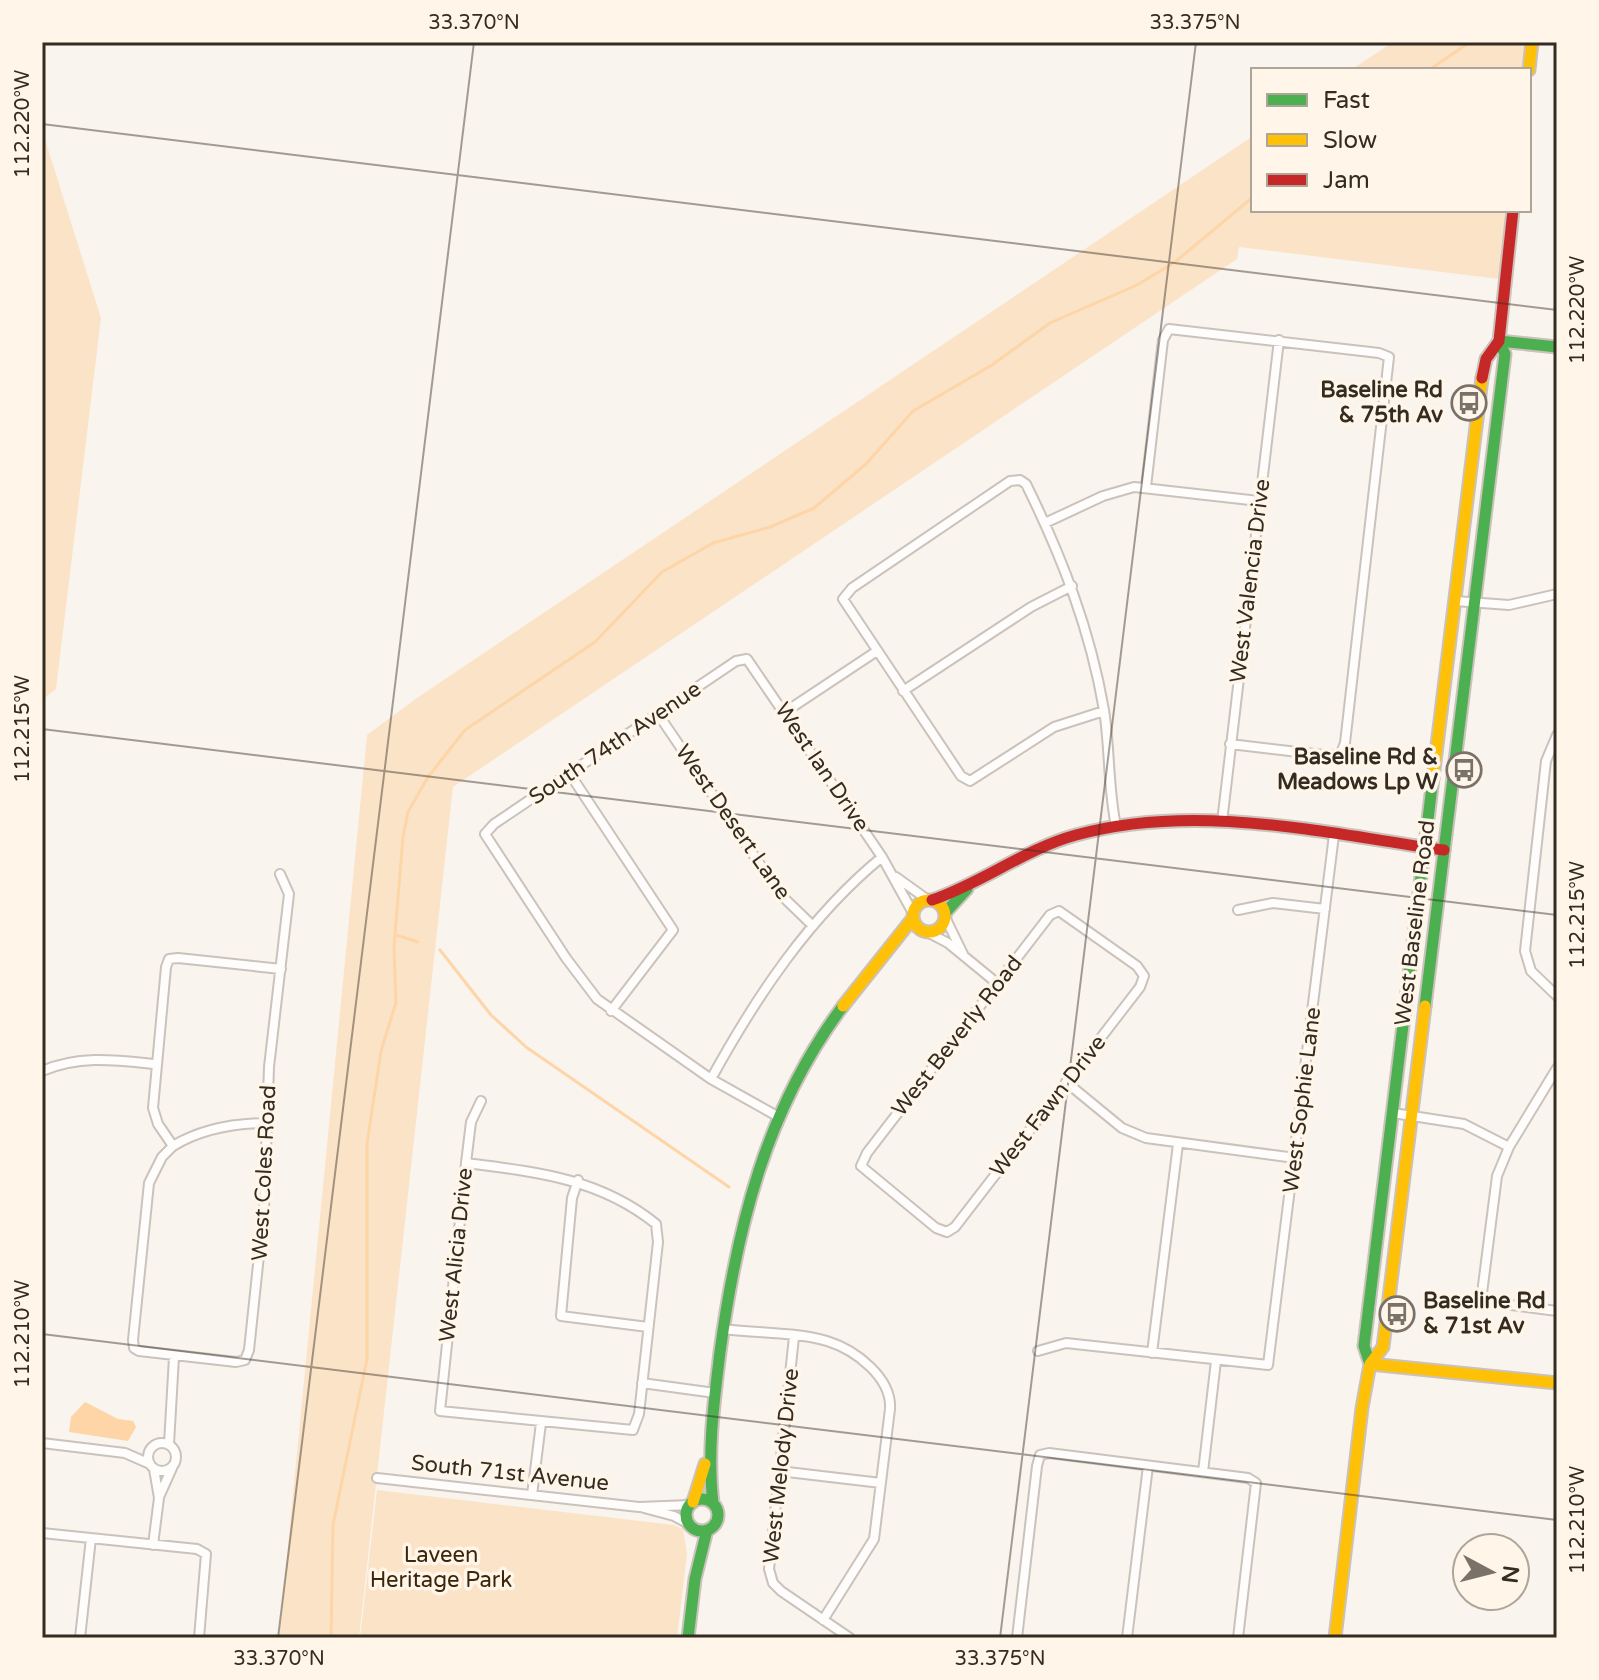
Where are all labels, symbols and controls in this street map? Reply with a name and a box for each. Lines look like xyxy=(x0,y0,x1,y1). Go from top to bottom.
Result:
text: 33.370°N xyxy=(428,11,520,35)
text: 33.375°N xyxy=(1149,11,1241,35)
legend xyxy=(1251,68,1531,212)
text: 112.220°W xyxy=(11,70,35,178)
text: Fast xyxy=(1323,86,1370,115)
text: Slow xyxy=(1323,126,1377,155)
text: Jam xyxy=(1323,166,1370,195)
text: 112.220°W xyxy=(1566,256,1590,364)
place label: Baseline Rd & 75th Av xyxy=(1320,377,1443,428)
bus stop icon: Baseline Rd & 75th Av xyxy=(1450,384,1488,422)
street label: West Valencia Drive xyxy=(1225,477,1275,685)
text: 112.215°W xyxy=(11,675,35,783)
street label: South 74th Avenue xyxy=(524,676,706,810)
street label: West Ian Drive xyxy=(769,697,875,837)
street label: West Desert Lane xyxy=(670,739,796,905)
place label: Baseline Rd & Meadows Lp W xyxy=(1277,744,1439,795)
bus stop icon: Baseline Rd & Meadows Lp W xyxy=(1445,751,1483,789)
street label: West Baseline Road xyxy=(1389,819,1441,1027)
text: 112.215°W xyxy=(1566,861,1590,969)
street label: West Beverly Road xyxy=(886,951,1028,1121)
street label: West Sophie Lane xyxy=(1278,1006,1326,1194)
street label: West Fawn Drive xyxy=(985,1030,1111,1182)
street label: West Coles Road xyxy=(246,1084,282,1262)
street label: West Alicia Drive xyxy=(434,1167,478,1343)
text: 112.210°W xyxy=(11,1280,35,1388)
place label: Baseline Rd & 71st Av xyxy=(1423,1288,1546,1339)
bus stop icon: Baseline Rd & 71st Av xyxy=(1378,1295,1416,1333)
street label: West Melody Drive xyxy=(758,1367,804,1565)
street label: South 71st Avenue xyxy=(410,1450,610,1496)
text: 112.210°W xyxy=(1566,1466,1590,1574)
north arrow xyxy=(1451,1532,1531,1612)
park label: Laveen Heritage Park xyxy=(370,1542,512,1593)
text: N xyxy=(1496,1564,1524,1585)
text: 33.370°N xyxy=(233,1647,325,1671)
text: 33.375°N xyxy=(954,1647,1046,1671)

